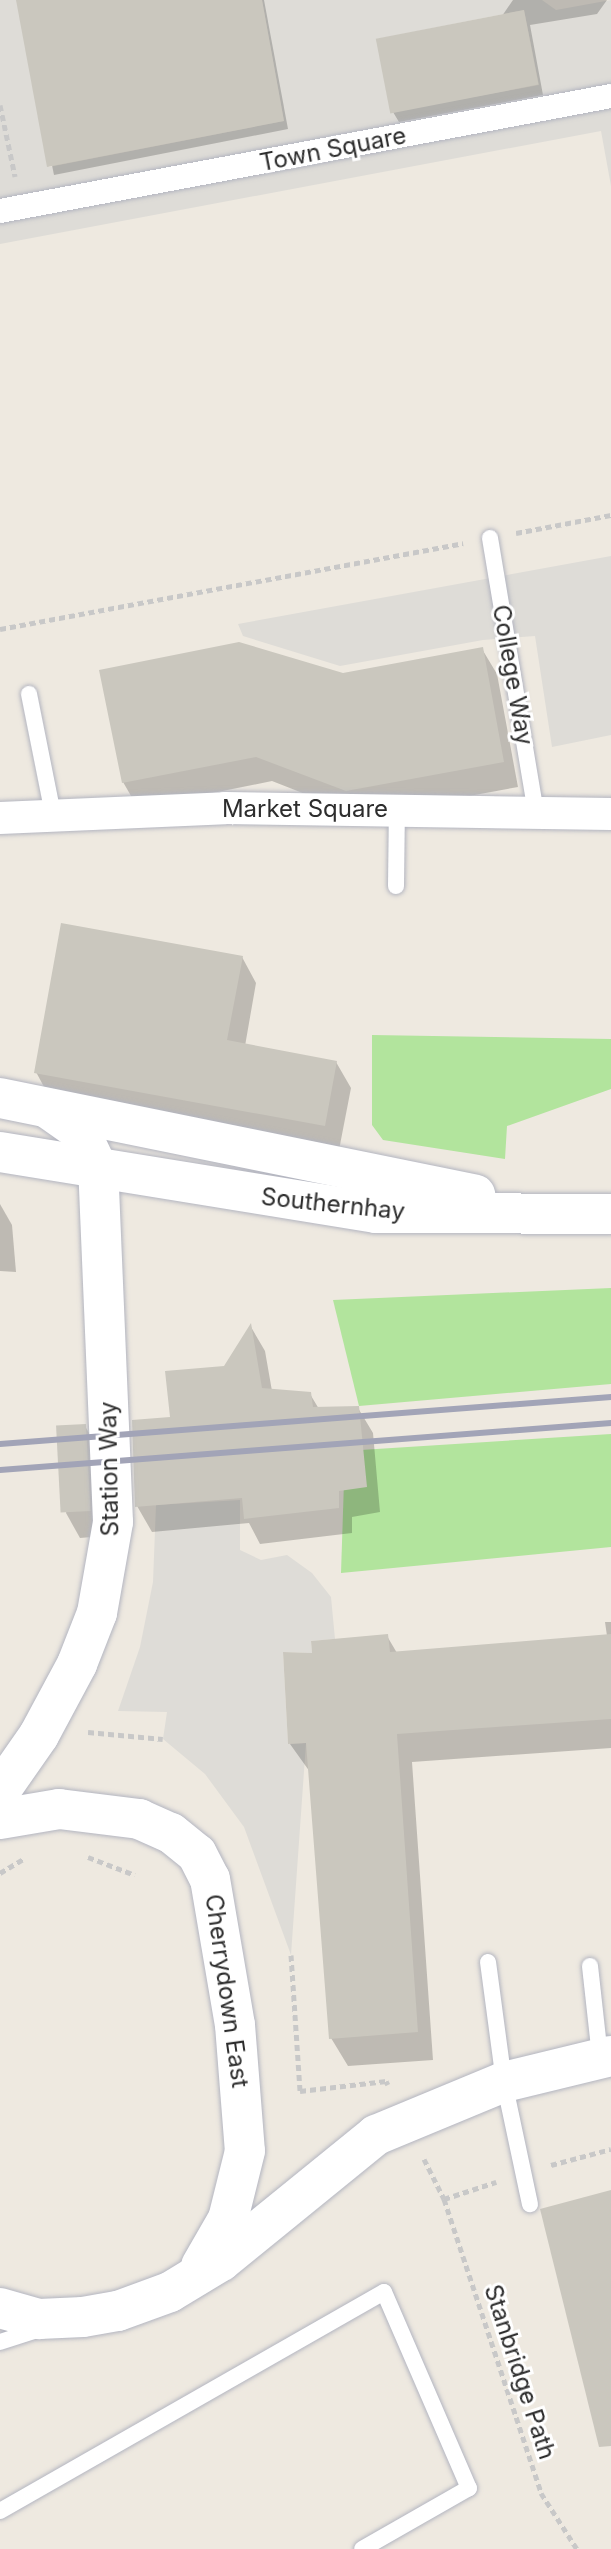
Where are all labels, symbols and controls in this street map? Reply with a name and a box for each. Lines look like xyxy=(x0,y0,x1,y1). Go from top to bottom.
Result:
street label: Town Square xyxy=(257,121,409,177)
street label: College Way xyxy=(486,603,540,747)
street label: Market Square xyxy=(222,795,388,823)
street label: Southernhay xyxy=(260,1182,406,1226)
street label: Station Way xyxy=(93,1401,125,1537)
street label: Cherrydown East xyxy=(199,1892,255,2090)
street label: Stanbridge Path xyxy=(478,2281,562,2463)

